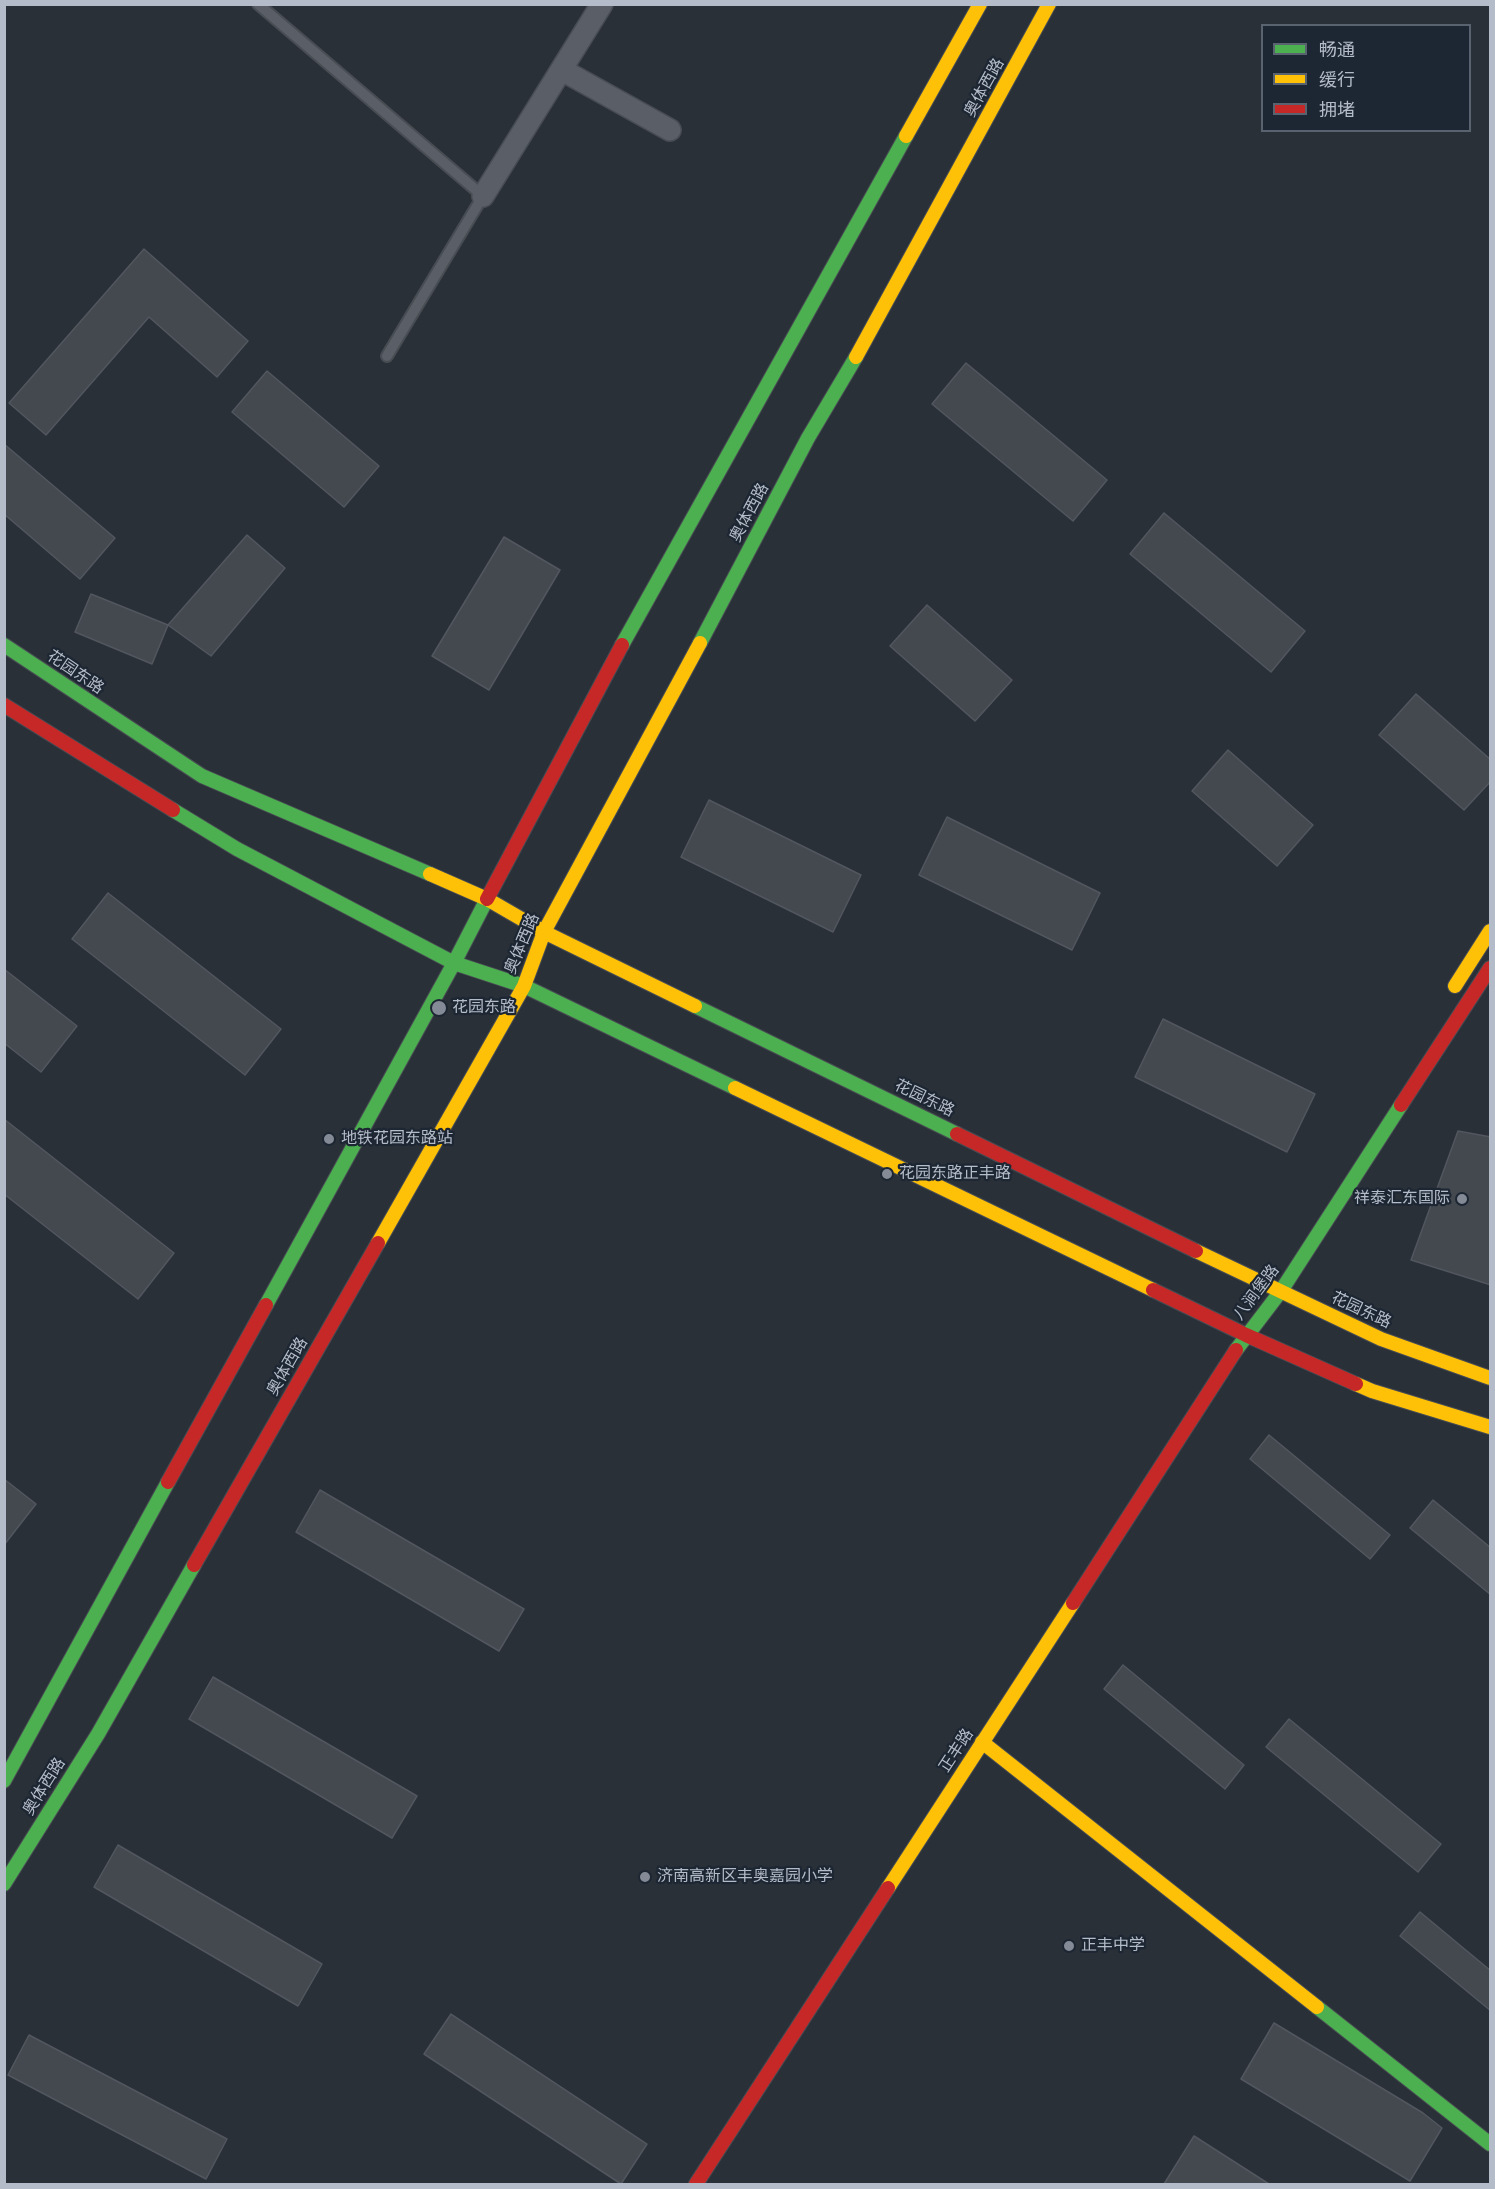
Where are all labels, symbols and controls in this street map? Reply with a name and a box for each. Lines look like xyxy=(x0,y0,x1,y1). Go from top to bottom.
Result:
legend xyxy=(1261,24,1471,132)
text: 畅通 xyxy=(1319,36,1355,63)
street label: 奥体西路 xyxy=(961,55,1009,121)
text: 缓行 xyxy=(1319,66,1355,93)
text: 拥堵 xyxy=(1319,96,1355,123)
street label: 奥体西路 xyxy=(727,480,773,546)
street label: 花园东路 xyxy=(43,647,107,699)
street label: 奥体西路 xyxy=(502,911,544,977)
place label: 花园东路 xyxy=(452,998,516,1018)
marker: 花园东路 xyxy=(430,999,448,1017)
street label: 花园东路 xyxy=(891,1076,957,1122)
place label: 地铁花园东路站 xyxy=(341,1129,453,1149)
marker: 地铁花园东路站 xyxy=(322,1132,336,1146)
place label: 花园东路正丰路 xyxy=(899,1164,1011,1184)
marker: 花园东路正丰路 xyxy=(880,1167,894,1181)
place label: 祥泰汇东国际 xyxy=(1354,1189,1450,1209)
marker: 祥泰汇东国际 xyxy=(1455,1192,1469,1206)
street label: 八涧堡路 xyxy=(1230,1262,1284,1324)
street label: 花园东路 xyxy=(1328,1289,1394,1333)
street label: 奥体西路 xyxy=(264,1334,312,1400)
street label: 正丰路 xyxy=(936,1726,978,1776)
street label: 奥体西路 xyxy=(20,1755,70,1819)
place label: 济南高新区丰奥嘉园小学 xyxy=(657,1867,833,1887)
marker: 济南高新区丰奥嘉园小学 xyxy=(638,1870,652,1884)
place label: 正丰中学 xyxy=(1081,1936,1145,1956)
marker: 正丰中学 xyxy=(1062,1939,1076,1953)

